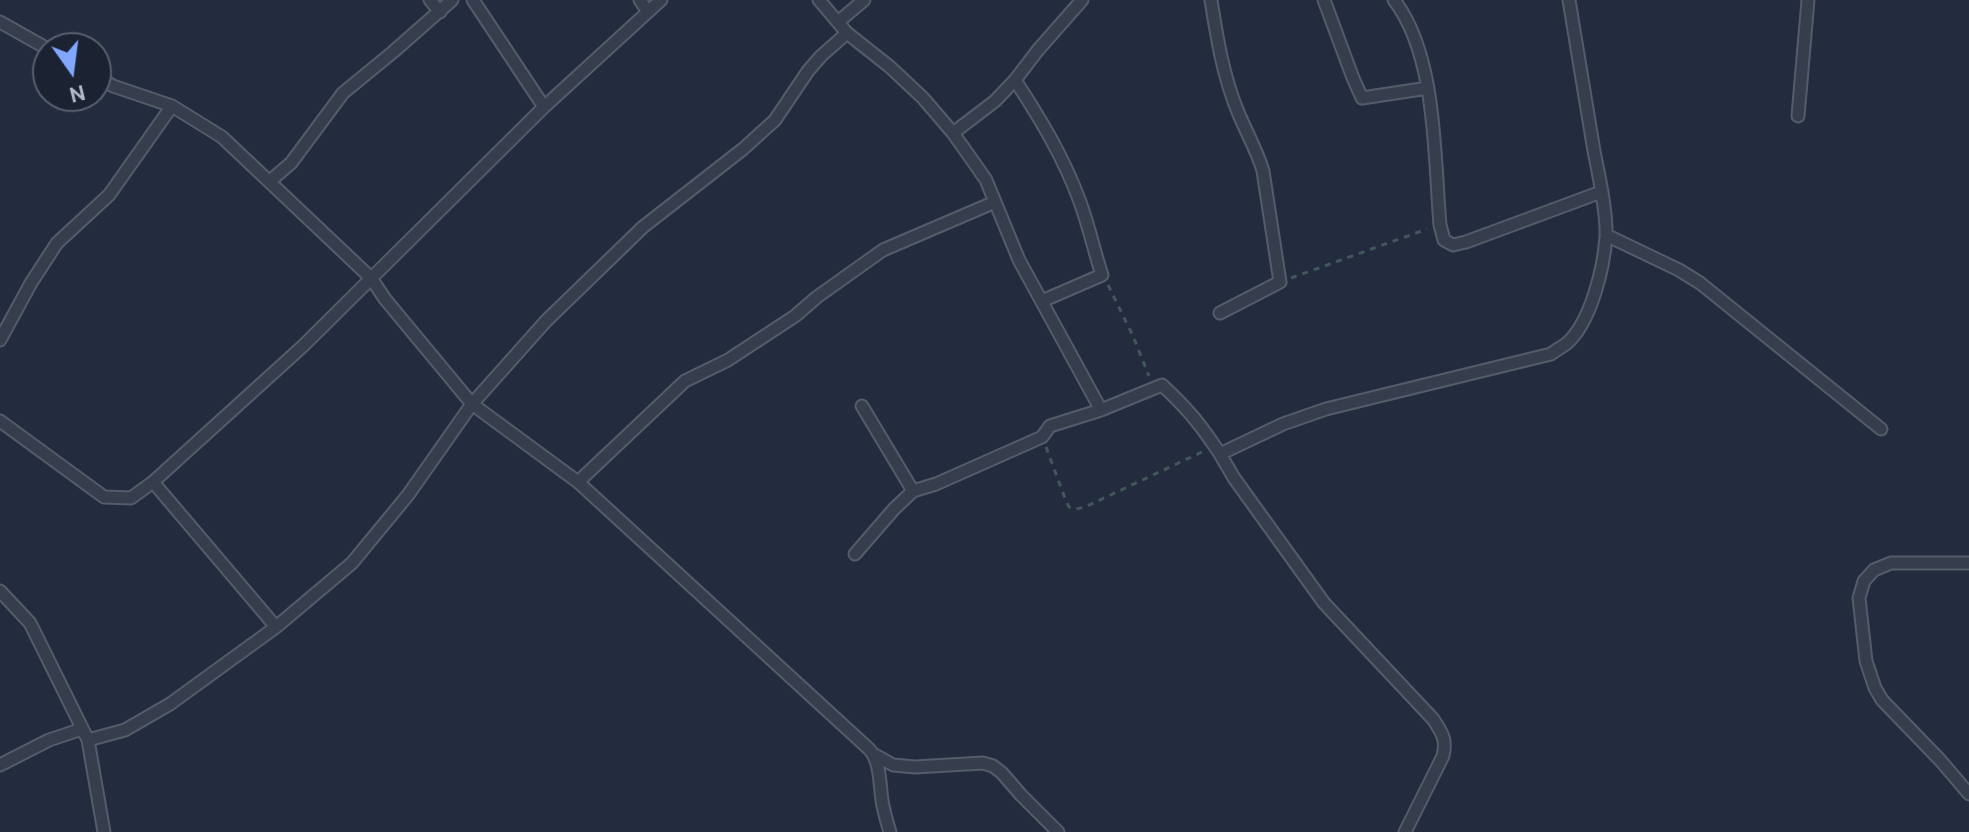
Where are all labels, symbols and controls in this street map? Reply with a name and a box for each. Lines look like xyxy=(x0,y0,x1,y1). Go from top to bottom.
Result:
north arrow xyxy=(32,32,112,112)
text: N xyxy=(67,79,88,109)

